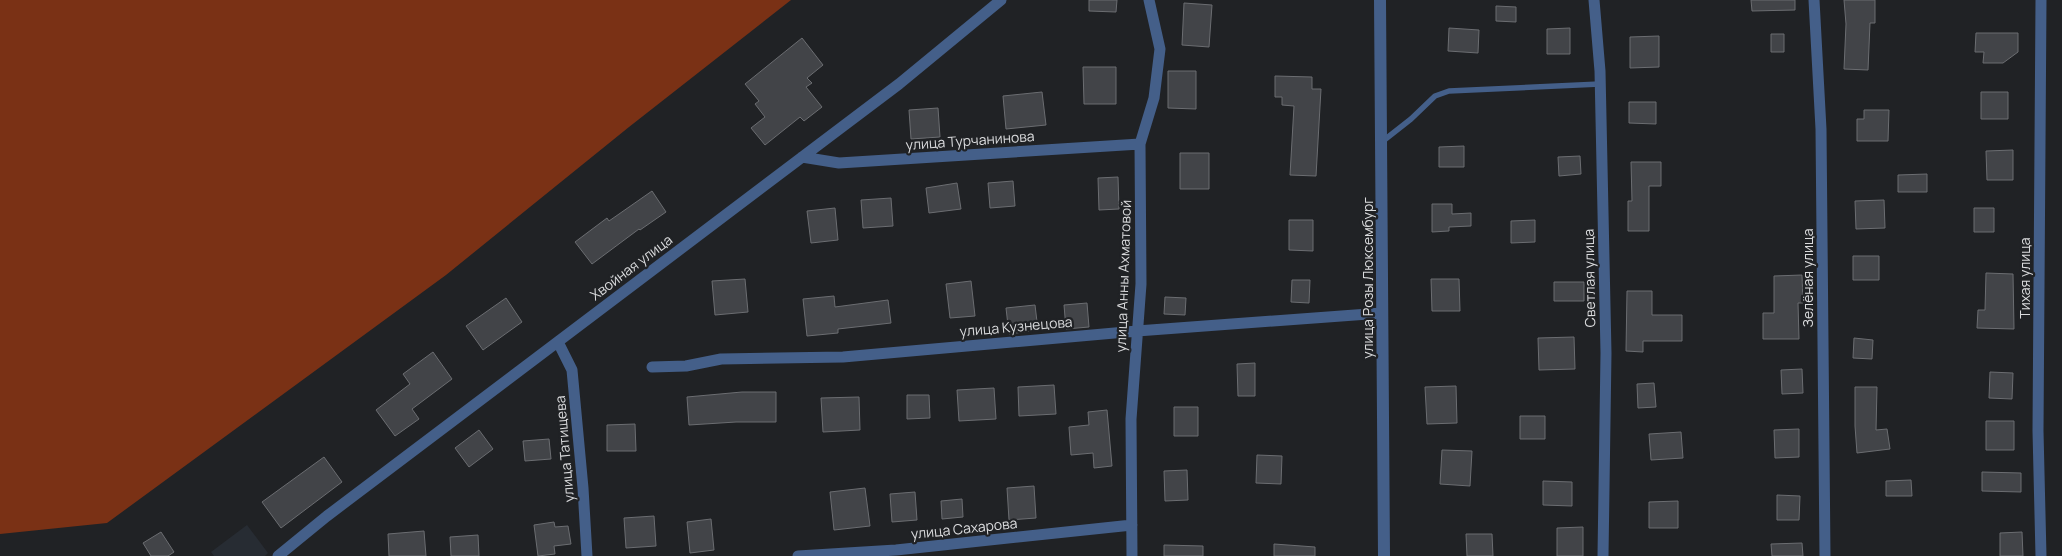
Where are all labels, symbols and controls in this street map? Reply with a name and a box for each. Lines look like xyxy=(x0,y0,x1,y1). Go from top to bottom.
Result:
street label: улица Турчанинова xyxy=(905,126,1035,154)
street label: улица Розы Люксембург xyxy=(1358,197,1377,359)
street label: улица Анны Ахматовой xyxy=(1111,199,1135,353)
street label: Светлая улица xyxy=(1579,229,1599,327)
street label: Зелёная улица xyxy=(1798,229,1817,327)
street label: Хвойная улица xyxy=(586,230,676,304)
street label: Тихая улица xyxy=(2015,237,2034,319)
street label: улица Кузнецова xyxy=(959,312,1073,340)
street label: улица Татищева xyxy=(550,395,578,503)
street label: улица Сахарова xyxy=(910,513,1018,543)

